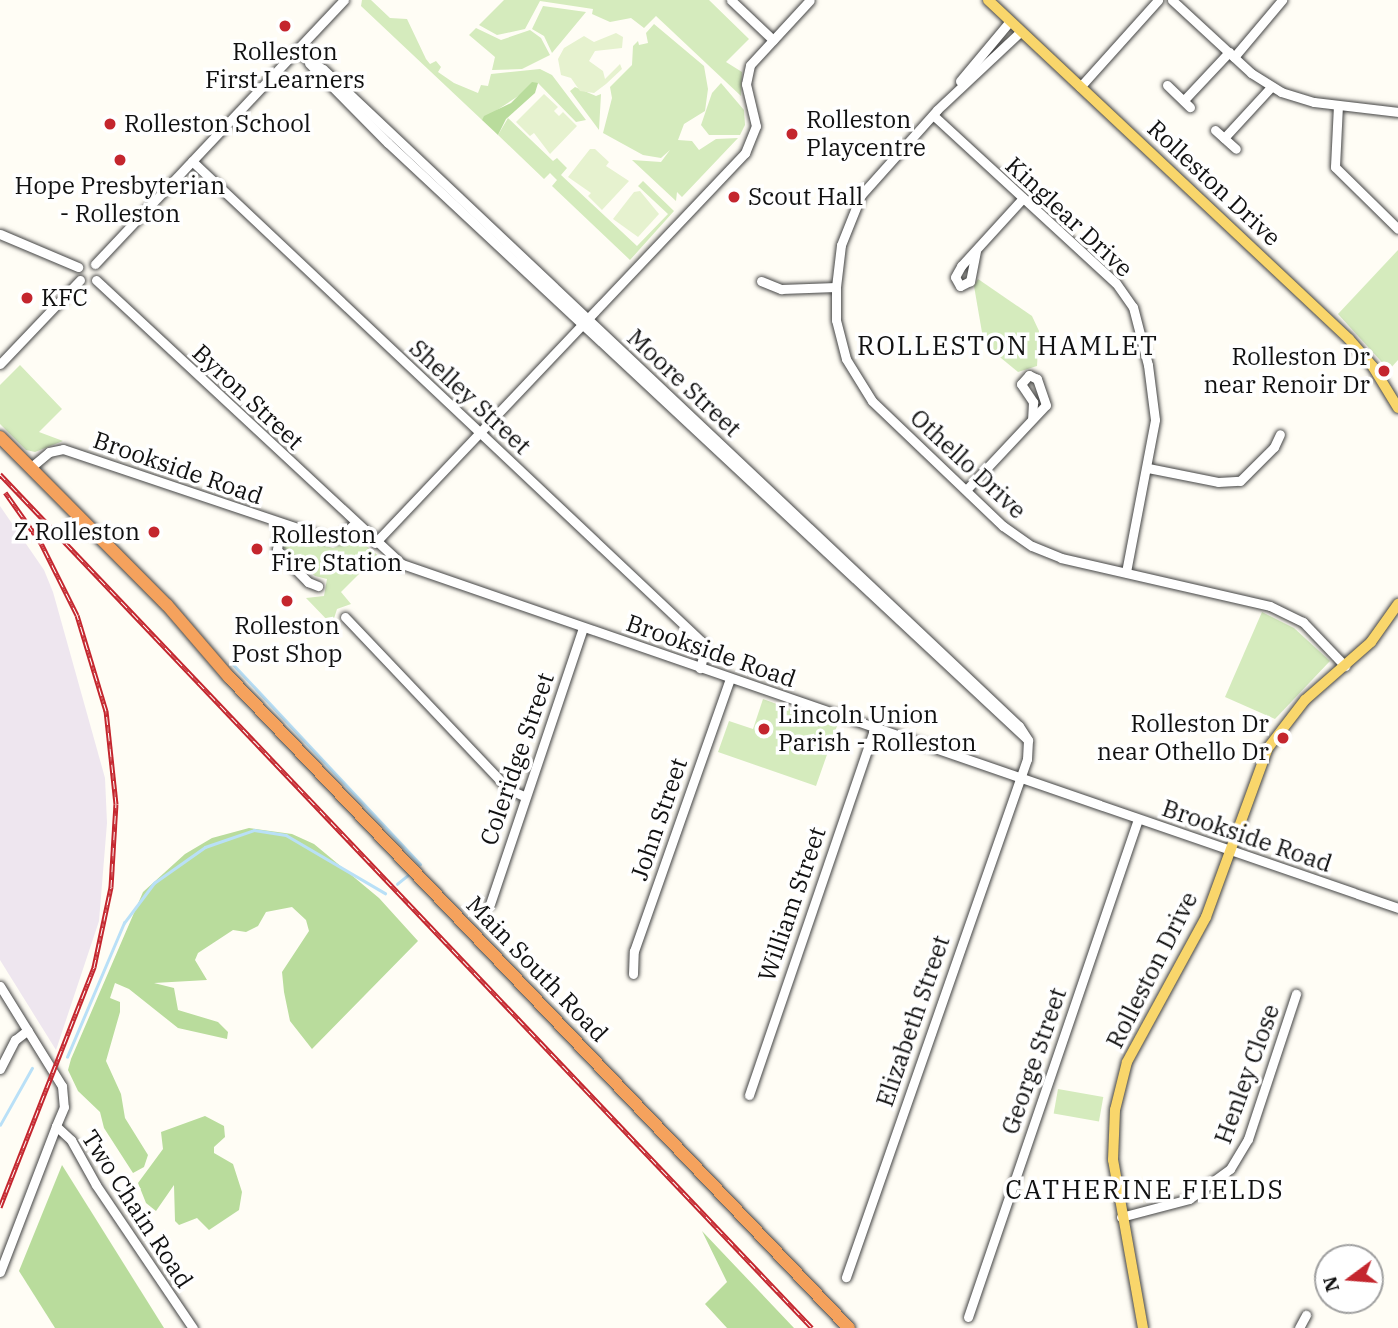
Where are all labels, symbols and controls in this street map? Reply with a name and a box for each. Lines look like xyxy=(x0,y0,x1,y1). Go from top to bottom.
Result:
marker: Rolleston First Learners xyxy=(277,18,293,34)
place label: Rolleston First Learners xyxy=(205,38,365,94)
place label: Rolleston Playcentre xyxy=(806,106,926,162)
place label: Rolleston School xyxy=(124,110,311,138)
street label: Rolleston Drive xyxy=(1141,114,1287,252)
marker: Rolleston School xyxy=(102,116,118,132)
marker: Rolleston Playcentre xyxy=(784,126,800,142)
street label: Kinglear Drive xyxy=(1000,151,1138,283)
marker: Hope Presbyterian - Rolleston xyxy=(112,152,128,168)
place label: Hope Presbyterian - Rolleston xyxy=(15,172,225,228)
place label: Scout Hall xyxy=(748,183,863,211)
marker: Scout Hall xyxy=(726,189,742,205)
place label: KFC xyxy=(41,284,88,312)
marker: KFC xyxy=(19,290,35,306)
street label: Moore Street xyxy=(621,323,747,443)
district label: ROLLESTON HAMLET xyxy=(859,330,1157,362)
street label: Shelley Street xyxy=(404,334,536,460)
street label: Byron Street xyxy=(187,338,309,456)
place label: Rolleston Dr near Renoir Dr xyxy=(1203,343,1370,399)
marker: Rolleston Dr near Renoir Dr xyxy=(1376,363,1392,379)
street label: Othello Drive xyxy=(904,403,1032,525)
street label: Brookside Road xyxy=(89,425,267,511)
place label: Z Rolleston xyxy=(14,518,140,546)
place label: Rolleston Fire Station xyxy=(271,521,402,577)
marker: Z Rolleston xyxy=(146,524,162,540)
marker: Rolleston Fire Station xyxy=(249,541,265,557)
marker: Rolleston Post Shop xyxy=(279,593,295,609)
street label: Brookside Road xyxy=(622,608,800,694)
place label: Rolleston Post Shop xyxy=(232,612,342,668)
street label: Coleridge Street xyxy=(474,669,560,849)
place label: Lincoln Union Parish - Rolleston xyxy=(778,701,977,757)
place label: Rolleston Dr near Othello Dr xyxy=(1097,710,1269,766)
marker: Lincoln Union Parish - Rolleston xyxy=(756,721,772,737)
marker: Rolleston Dr near Othello Dr xyxy=(1275,730,1291,746)
street label: John Street xyxy=(625,754,693,884)
street label: Brookside Road xyxy=(1158,793,1336,879)
street label: William Street xyxy=(752,823,832,985)
street label: Rolleston Drive xyxy=(1100,887,1204,1053)
street label: Main South Road xyxy=(460,890,614,1048)
street label: Elizabeth Street xyxy=(870,932,956,1110)
street label: George Street xyxy=(995,984,1073,1138)
street label: Henley Close xyxy=(1208,1000,1286,1148)
street label: Two Chain Road xyxy=(75,1125,199,1293)
district label: CATHERINE FIELDS xyxy=(1007,1174,1283,1206)
north arrow xyxy=(1314,1244,1384,1314)
text: N xyxy=(1317,1274,1344,1295)

